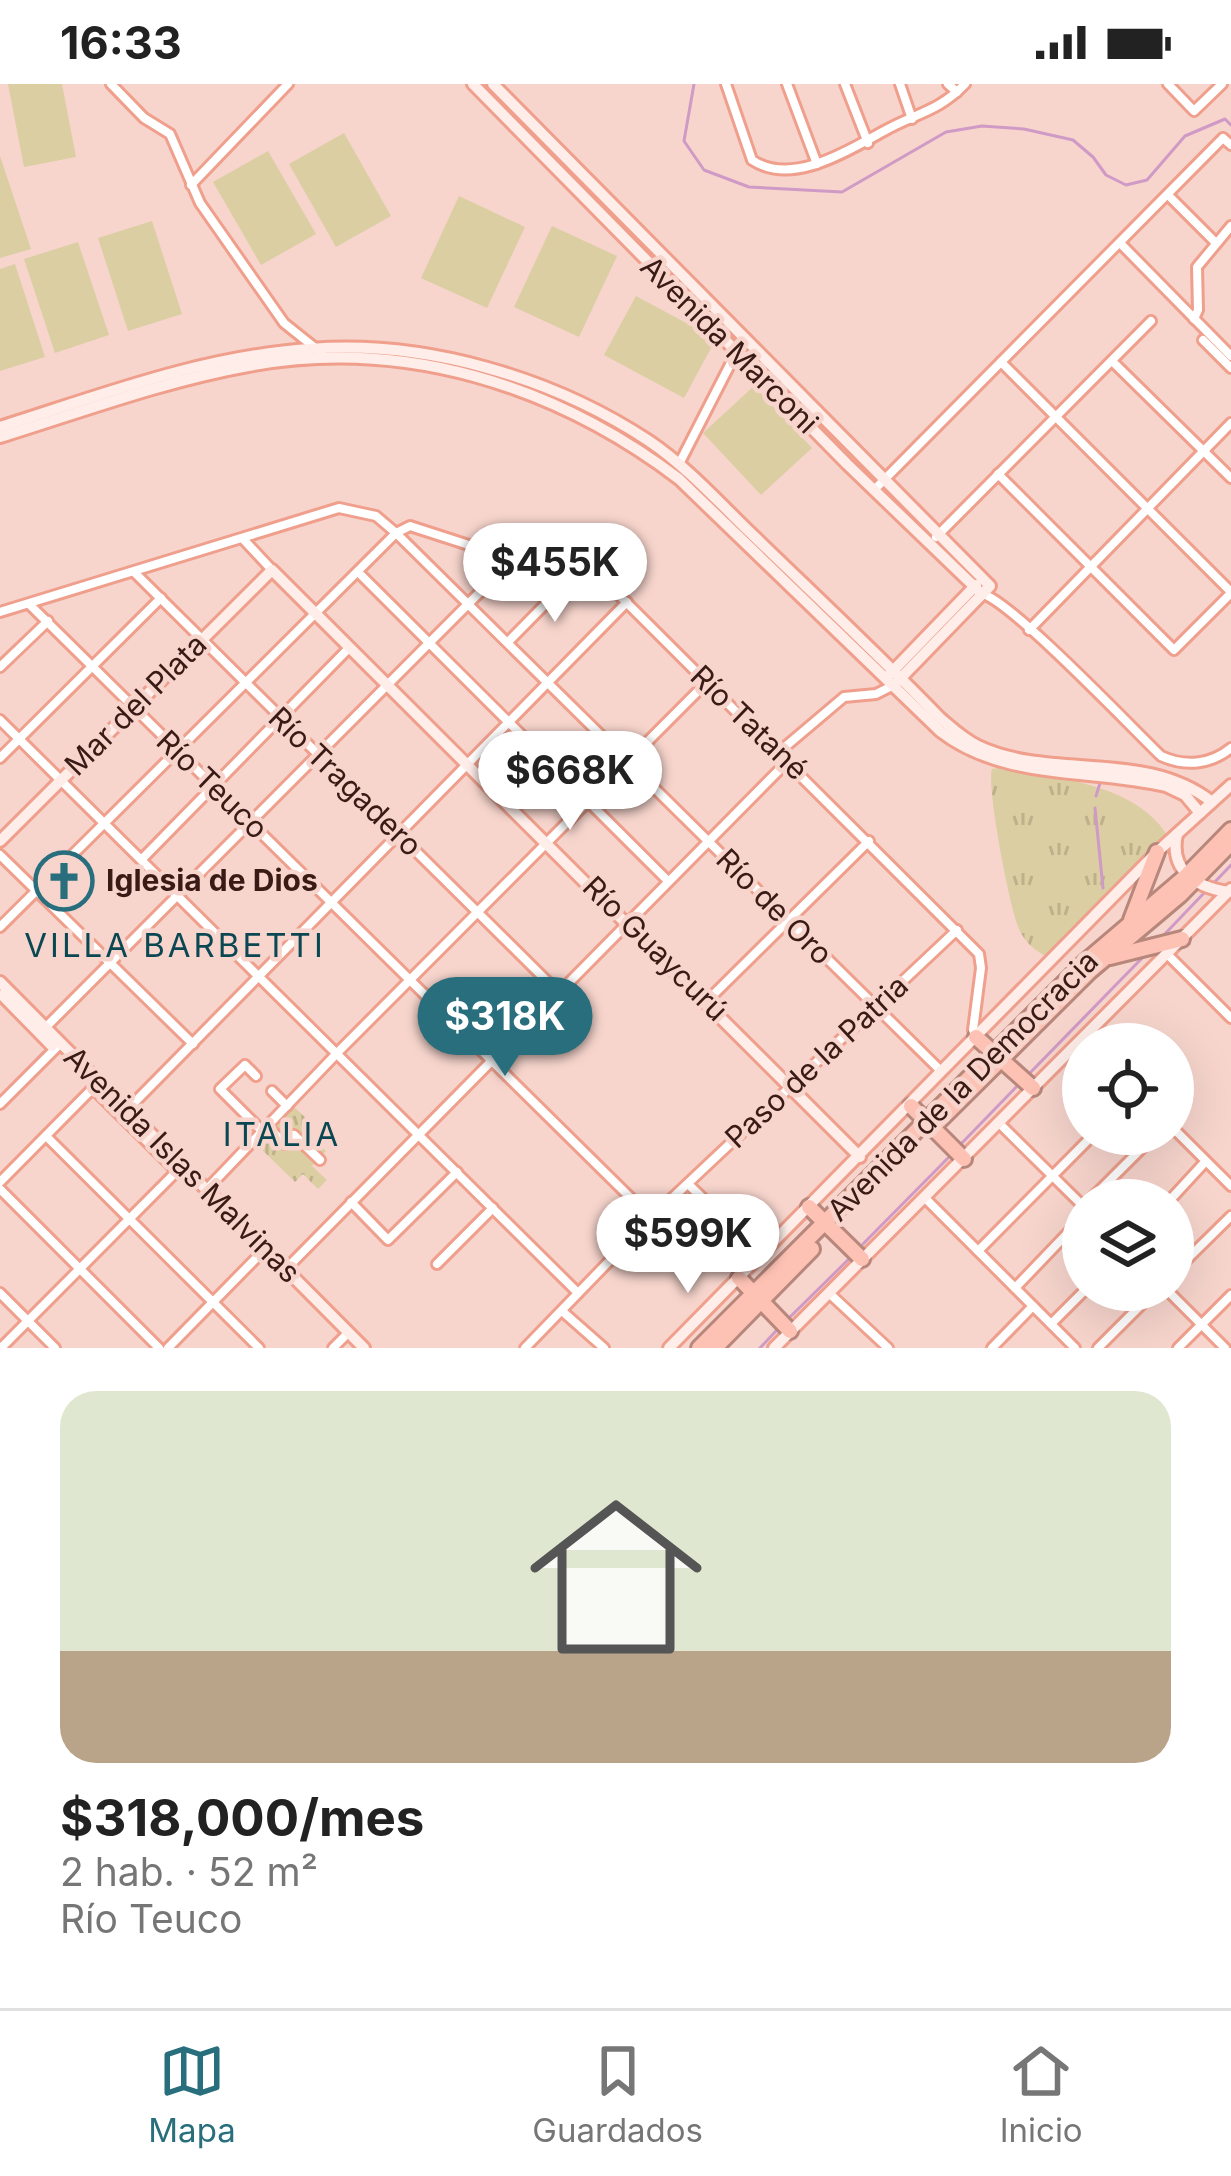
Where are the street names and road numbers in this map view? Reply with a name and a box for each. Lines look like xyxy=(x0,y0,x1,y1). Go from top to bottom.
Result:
street label: Avenida Marconi xyxy=(634,248,826,440)
street label: Mar del Plata xyxy=(57,626,214,783)
street label: Río Tatané xyxy=(684,658,816,787)
street label: Río Tragadero xyxy=(262,699,430,863)
street label: Río Teuco xyxy=(150,723,276,846)
street label: Río de Oro xyxy=(709,841,840,972)
street label: Río Guaycurú xyxy=(576,868,736,1028)
street label: Avenida de la Democracia xyxy=(820,943,1105,1228)
street label: Paso de la Patria xyxy=(717,967,915,1155)
street label: Avenida Islas Malvinas xyxy=(57,1039,308,1290)

